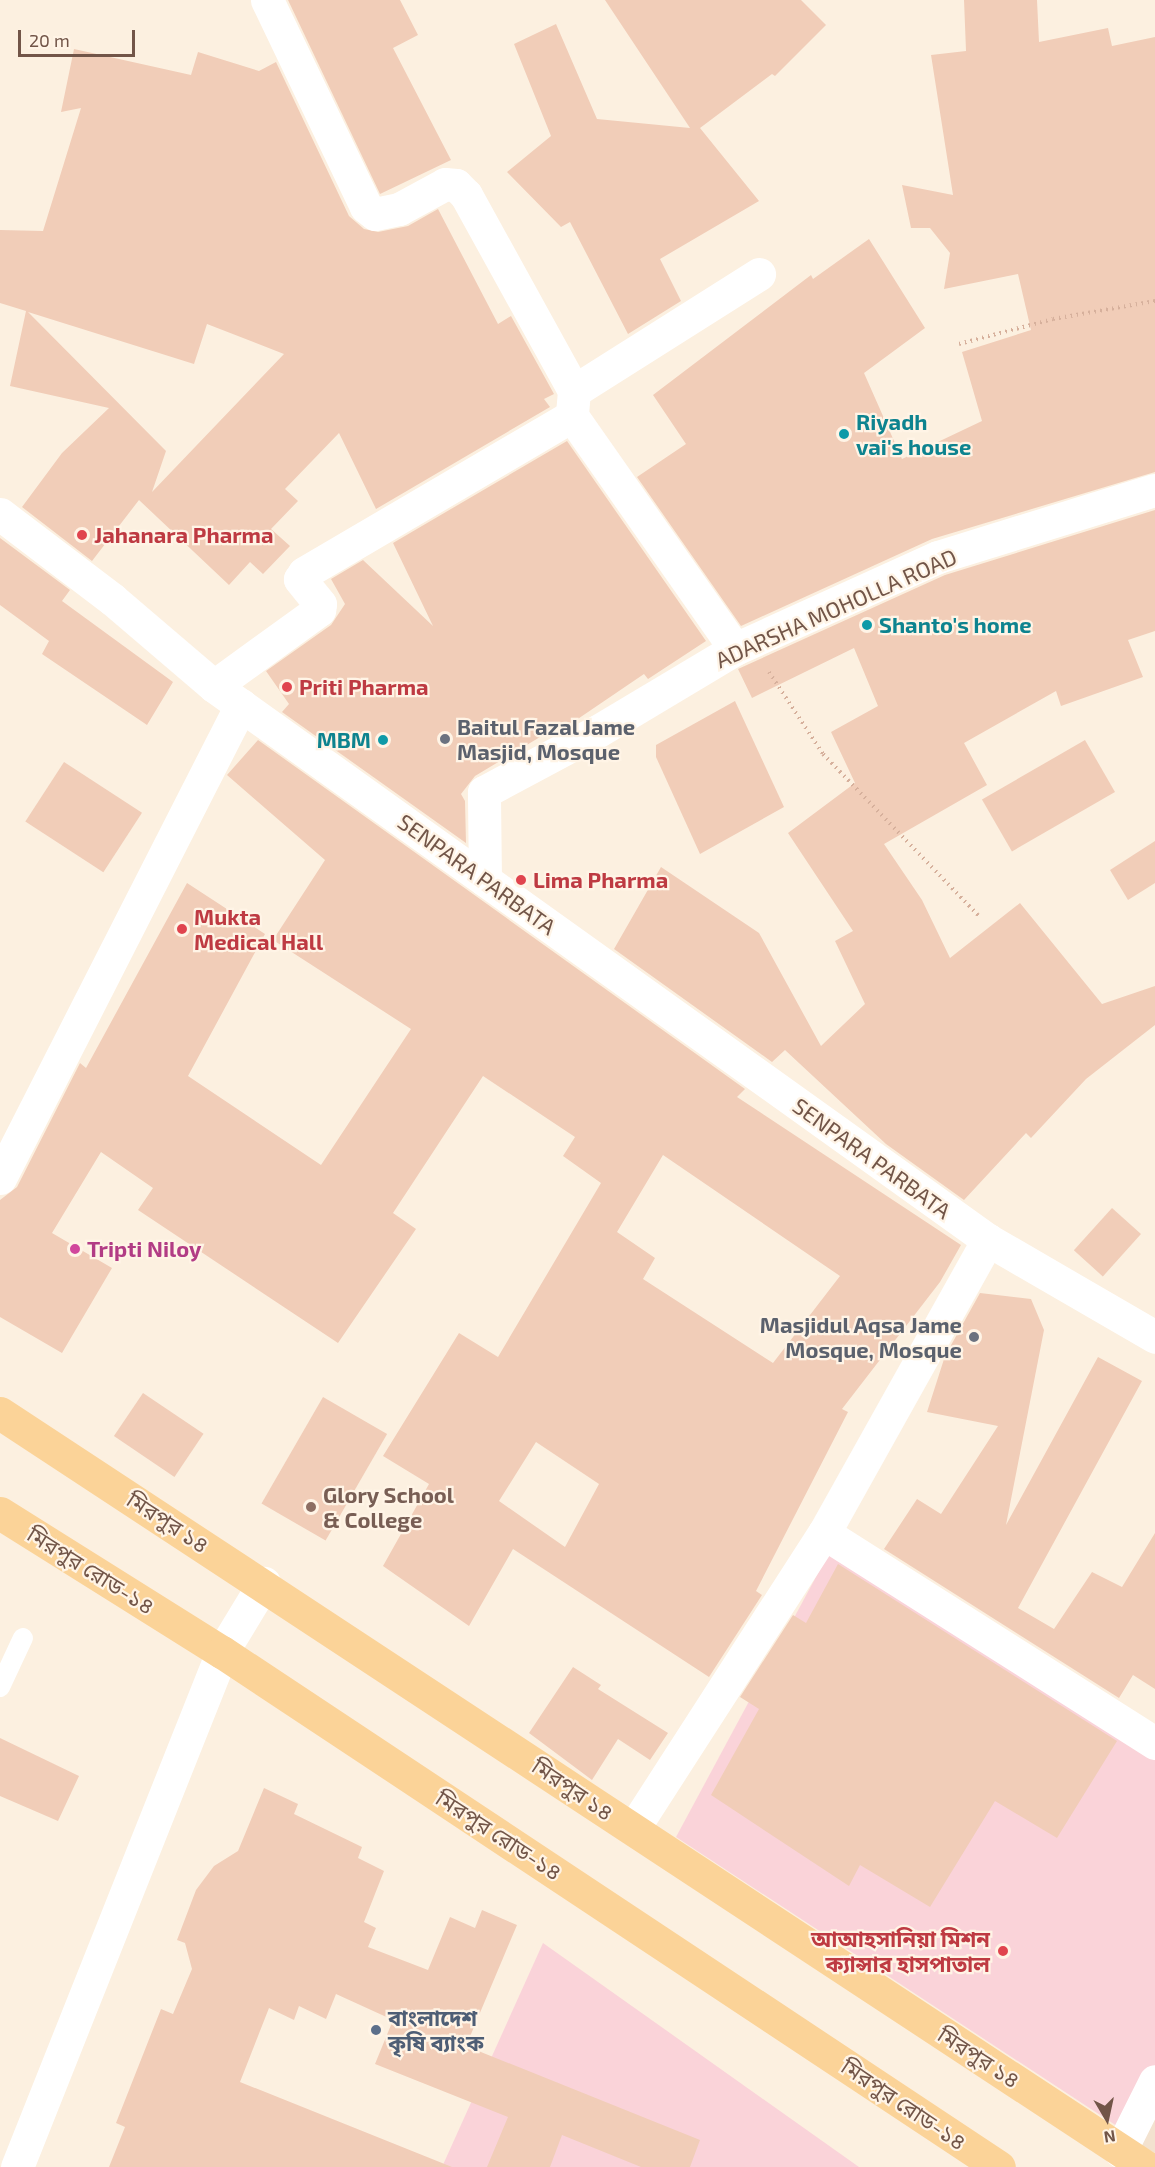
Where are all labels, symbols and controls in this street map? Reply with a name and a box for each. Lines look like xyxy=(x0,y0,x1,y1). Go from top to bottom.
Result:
scale bar xyxy=(21,18,138,56)
text: 20 m xyxy=(29,29,70,51)
place label: Riyadh vai's house xyxy=(856,408,971,460)
marker: Riyadh vai's house xyxy=(837,427,851,441)
place label: Jahanara Pharma xyxy=(94,522,274,548)
marker: Jahanara Pharma xyxy=(75,528,89,542)
street label: ADARSHA MOHOLLA ROAD xyxy=(711,543,961,673)
place label: Shanto's home xyxy=(879,612,1032,638)
marker: Shanto's home xyxy=(860,618,874,632)
place label: Priti Pharma xyxy=(299,674,429,700)
marker: Priti Pharma xyxy=(280,680,294,694)
place label: Baitul Fazal Jame Masjid, Mosque xyxy=(457,713,637,764)
place label: MBM xyxy=(317,727,371,753)
marker: Baitul Fazal Jame Masjid, Mosque xyxy=(438,732,452,746)
marker: MBM xyxy=(376,733,390,747)
street label: SENPARA PARBATA xyxy=(393,808,561,940)
place label: Lima Pharma xyxy=(533,867,668,893)
marker: Lima Pharma xyxy=(514,873,528,887)
place label: Mukta Medical Hall xyxy=(194,903,324,954)
marker: Mukta Medical Hall xyxy=(175,922,189,936)
street label: SENPARA PARBATA xyxy=(788,1092,956,1224)
place label: Tripti Niloy xyxy=(87,1236,201,1262)
marker: Tripti Niloy xyxy=(68,1242,82,1256)
place label: Masjidul Aqsa Jame Mosque, Mosque xyxy=(758,1311,962,1362)
marker: Masjidul Aqsa Jame Mosque, Mosque xyxy=(967,1330,981,1344)
place label: Glory School & College xyxy=(323,1481,455,1532)
street label: মিরপুর ১৪ xyxy=(122,1486,214,1558)
marker: Glory School & College xyxy=(304,1500,318,1514)
street label: মিরপুর রোড-১৪ xyxy=(23,1520,159,1620)
street label: মিরপুর ১৪ xyxy=(527,1752,619,1826)
street label: মিরপুর রোড-১৪ xyxy=(431,1785,567,1885)
place label: আআহসানিয়া মিশন ক্যান্সার হাসপাতাল xyxy=(811,1925,990,1976)
marker: আআহসানিয়া মিশন ক্যান্সার হাসপাতাল xyxy=(994,1942,1012,1960)
place label: বাংলাদেশ কৃষি ব্যাংক xyxy=(388,2004,484,2056)
street label: মিরপুর ১৪ xyxy=(933,2021,1025,2093)
marker: বাংলাদেশ কৃষি ব্যাংক xyxy=(369,2023,383,2037)
street label: মিরপুর রোড-১৪ xyxy=(837,2053,971,2155)
north arrow xyxy=(1077,2089,1137,2149)
text: N xyxy=(1103,2127,1117,2148)

